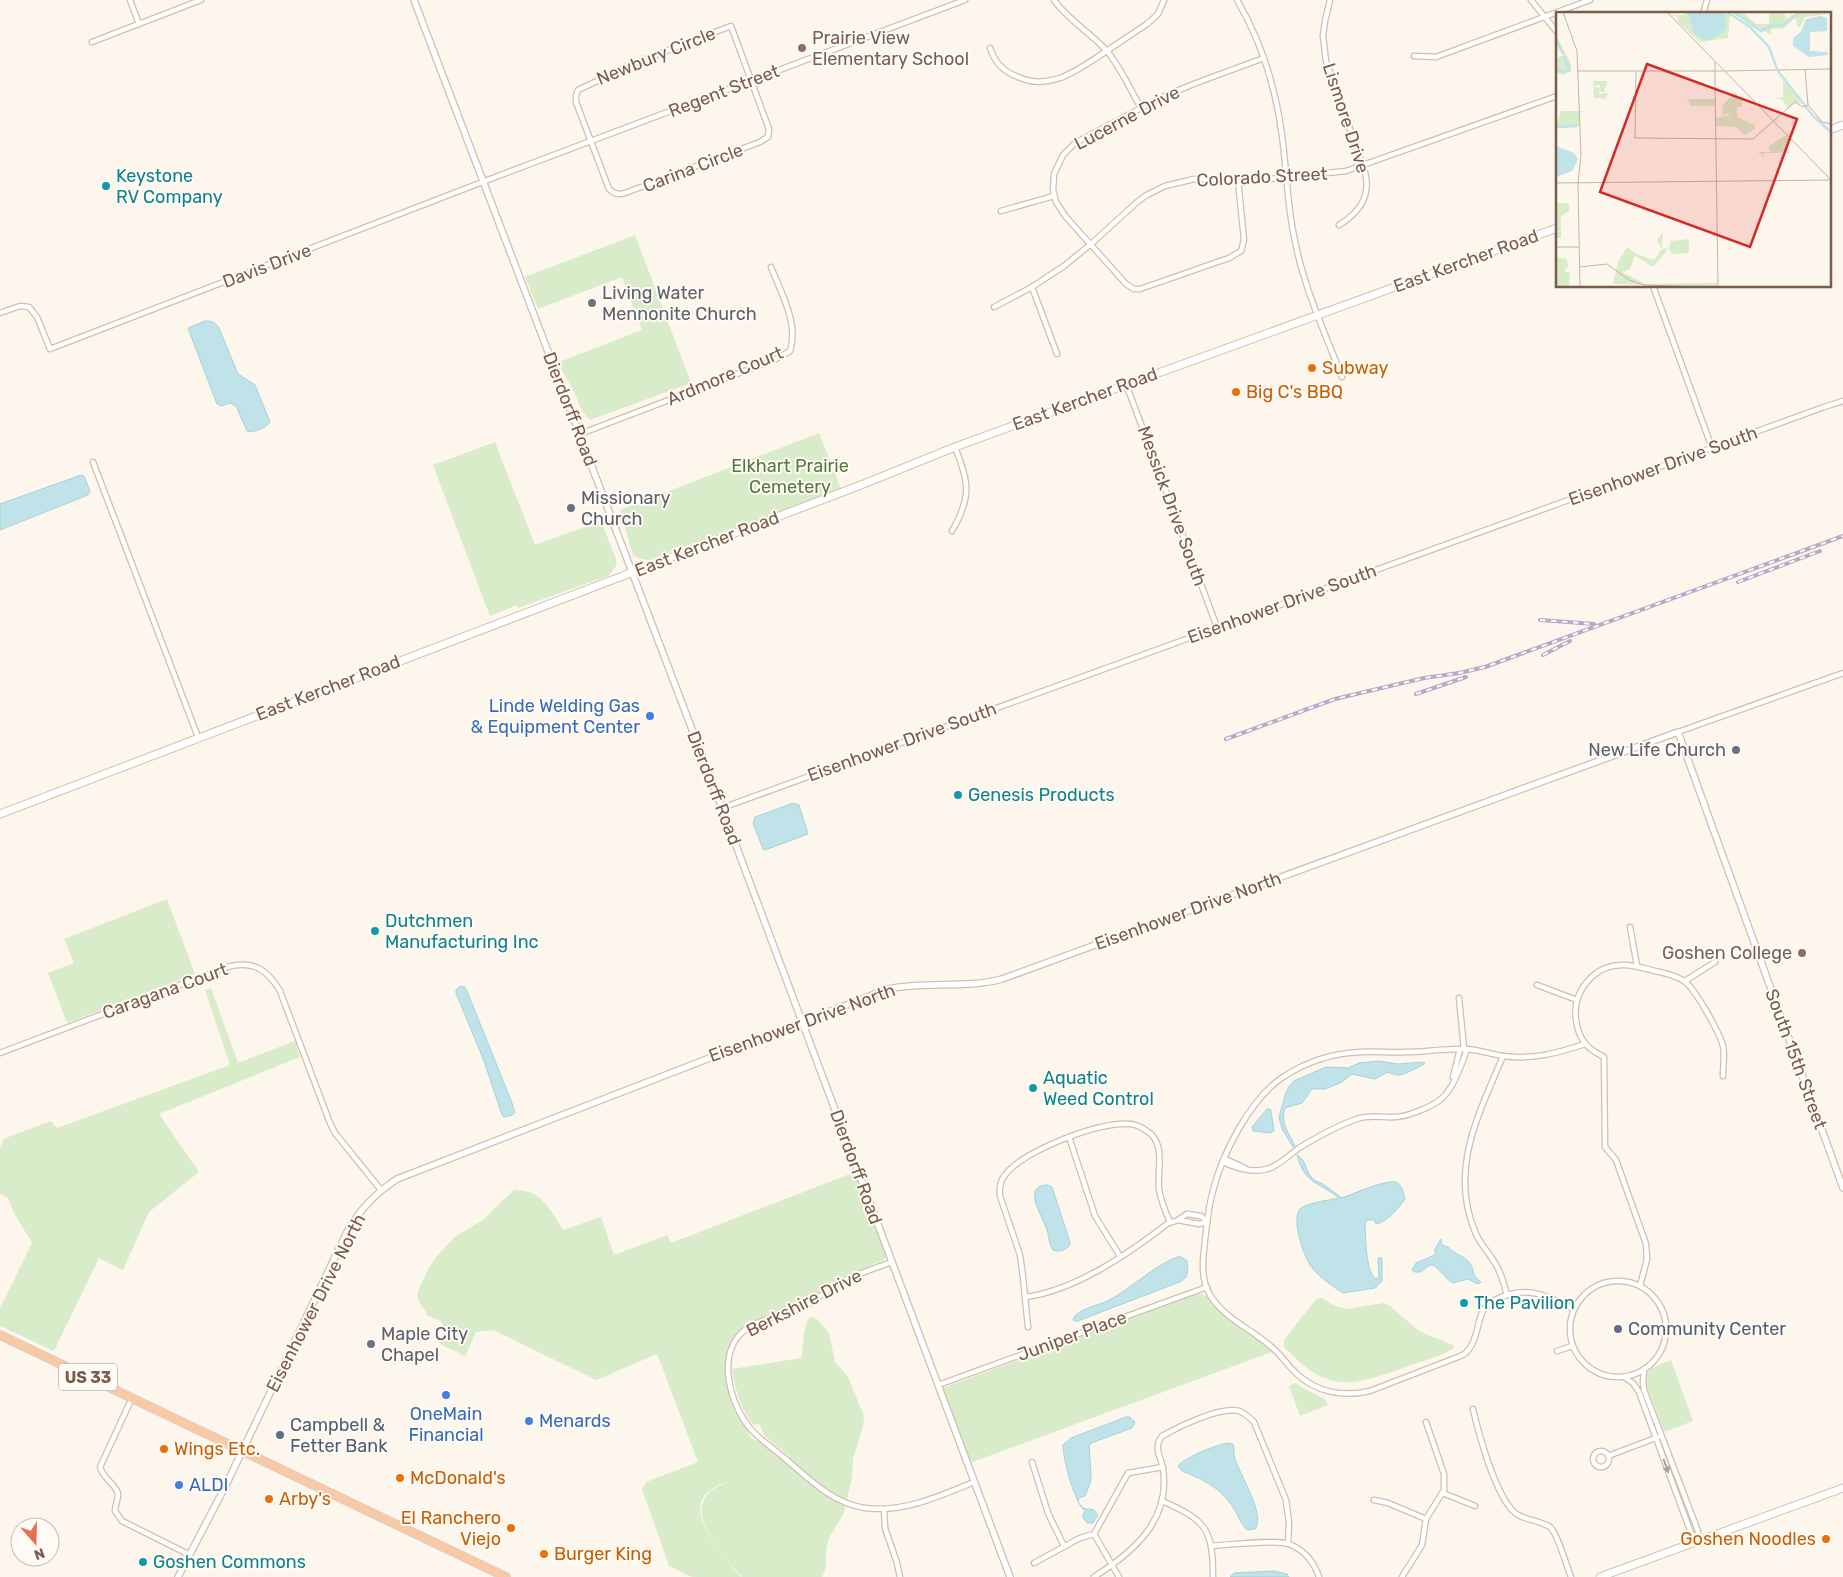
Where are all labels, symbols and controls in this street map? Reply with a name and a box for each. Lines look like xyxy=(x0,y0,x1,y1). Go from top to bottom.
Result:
inset map xyxy=(1556,12,1830,288)
street label: Newbury Circle xyxy=(593,22,719,90)
place label: Prairie View Elementary School xyxy=(812,27,969,70)
marker: Prairie View Elementary School xyxy=(796,42,808,54)
street label: Regent Street xyxy=(666,60,782,122)
street label: Lismore Drive xyxy=(1318,60,1374,176)
street label: Lucerne Drive xyxy=(1071,81,1183,155)
street label: Carina Circle xyxy=(640,139,746,197)
street label: Colorado Street xyxy=(1196,163,1328,191)
place label: Keystone RV Company xyxy=(116,165,223,208)
marker: Keystone RV Company xyxy=(100,180,112,192)
street label: East Kercher Road xyxy=(1390,225,1542,297)
street label: Davis Drive xyxy=(219,239,315,293)
place label: Living Water Mennonite Church xyxy=(602,282,757,325)
marker: Living Water Mennonite Church xyxy=(586,297,598,309)
street label: Ardmore Court xyxy=(664,342,786,410)
street label: Dierdorff Road xyxy=(538,349,602,469)
place label: Subway xyxy=(1322,357,1388,379)
marker: Subway xyxy=(1306,362,1318,374)
street label: East Kercher Road xyxy=(1009,363,1161,435)
place label: Big C's BBQ xyxy=(1246,381,1343,403)
marker: Big C's BBQ xyxy=(1230,386,1242,398)
street label: Eisenhower Drive South xyxy=(1565,422,1761,510)
street label: Messick Drive South xyxy=(1133,423,1211,589)
park label: Elkhart Prairie Cemetery xyxy=(731,455,849,498)
place label: Missionary Church xyxy=(581,487,670,530)
marker: Missionary Church xyxy=(565,502,577,514)
street label: East Kercher Road xyxy=(632,506,782,582)
street label: Eisenhower Drive South xyxy=(1184,560,1380,648)
street label: East Kercher Road xyxy=(253,650,403,726)
place label: Linde Welding Gas & Equipment Center xyxy=(471,695,640,738)
street label: Eisenhower Drive South xyxy=(804,698,1000,786)
marker: Linde Welding Gas & Equipment Center xyxy=(644,710,656,722)
street label: Dierdorff Road xyxy=(682,728,746,848)
place label: New Life Church xyxy=(1588,739,1726,761)
marker: New Life Church xyxy=(1730,744,1742,756)
place label: Genesis Products xyxy=(968,784,1115,806)
marker: Genesis Products xyxy=(952,789,964,801)
street label: Eisenhower Drive North xyxy=(1092,867,1284,955)
place label: Dutchmen Manufacturing Inc xyxy=(385,910,539,953)
marker: Dutchmen Manufacturing Inc xyxy=(369,925,381,937)
place label: Goshen College xyxy=(1662,942,1792,964)
marker: Goshen College xyxy=(1796,947,1808,959)
street label: Caragana Court xyxy=(99,958,231,1024)
street label: Eisenhower Drive North xyxy=(706,979,898,1067)
street label: South 15th Street xyxy=(1760,986,1832,1132)
place label: Aquatic Weed Control xyxy=(1043,1067,1154,1110)
marker: Aquatic Weed Control xyxy=(1027,1082,1039,1094)
street label: Dierdorff Road xyxy=(825,1107,887,1227)
street label: Eisenhower Drive North xyxy=(261,1210,371,1396)
street label: Berkshire Drive xyxy=(742,1264,866,1342)
place label: The Pavilion xyxy=(1474,1292,1575,1314)
marker: The Pavilion xyxy=(1458,1297,1470,1309)
street label: Juniper Place xyxy=(1014,1306,1130,1366)
place label: Community Center xyxy=(1628,1318,1786,1340)
place label: Maple City Chapel xyxy=(381,1323,468,1366)
marker: Community Center xyxy=(1612,1323,1624,1335)
marker: Maple City Chapel xyxy=(365,1338,377,1350)
road number: US 33 xyxy=(59,1364,117,1390)
marker: OneMain Financial xyxy=(440,1389,452,1401)
place label: OneMain Financial xyxy=(408,1403,484,1446)
place label: Menards xyxy=(539,1410,611,1432)
place label: Campbell & Fetter Bank xyxy=(290,1414,388,1457)
marker: Menards xyxy=(523,1415,535,1427)
marker: Campbell & Fetter Bank xyxy=(274,1429,286,1441)
place label: Wings Etc. xyxy=(174,1438,260,1460)
marker: Wings Etc. xyxy=(158,1443,170,1455)
one-way arrow xyxy=(1663,1459,1670,1474)
place label: McDonald's xyxy=(410,1467,506,1489)
marker: McDonald's xyxy=(394,1472,406,1484)
place label: ALDI xyxy=(189,1474,229,1496)
marker: ALDI xyxy=(173,1479,185,1491)
place label: Arby's xyxy=(279,1488,331,1510)
marker: Arby's xyxy=(263,1493,275,1505)
place label: El Ranchero Viejo xyxy=(401,1507,501,1550)
north arrow xyxy=(10,1517,60,1567)
marker: El Ranchero Viejo xyxy=(505,1522,517,1534)
place label: Goshen Noodles xyxy=(1680,1528,1816,1550)
marker: Goshen Noodles xyxy=(1820,1533,1832,1545)
place label: Burger King xyxy=(554,1543,652,1565)
text: N xyxy=(32,1544,47,1563)
marker: Burger King xyxy=(538,1548,550,1560)
place label: Goshen Commons xyxy=(153,1551,306,1573)
marker: Goshen Commons xyxy=(137,1556,149,1568)

